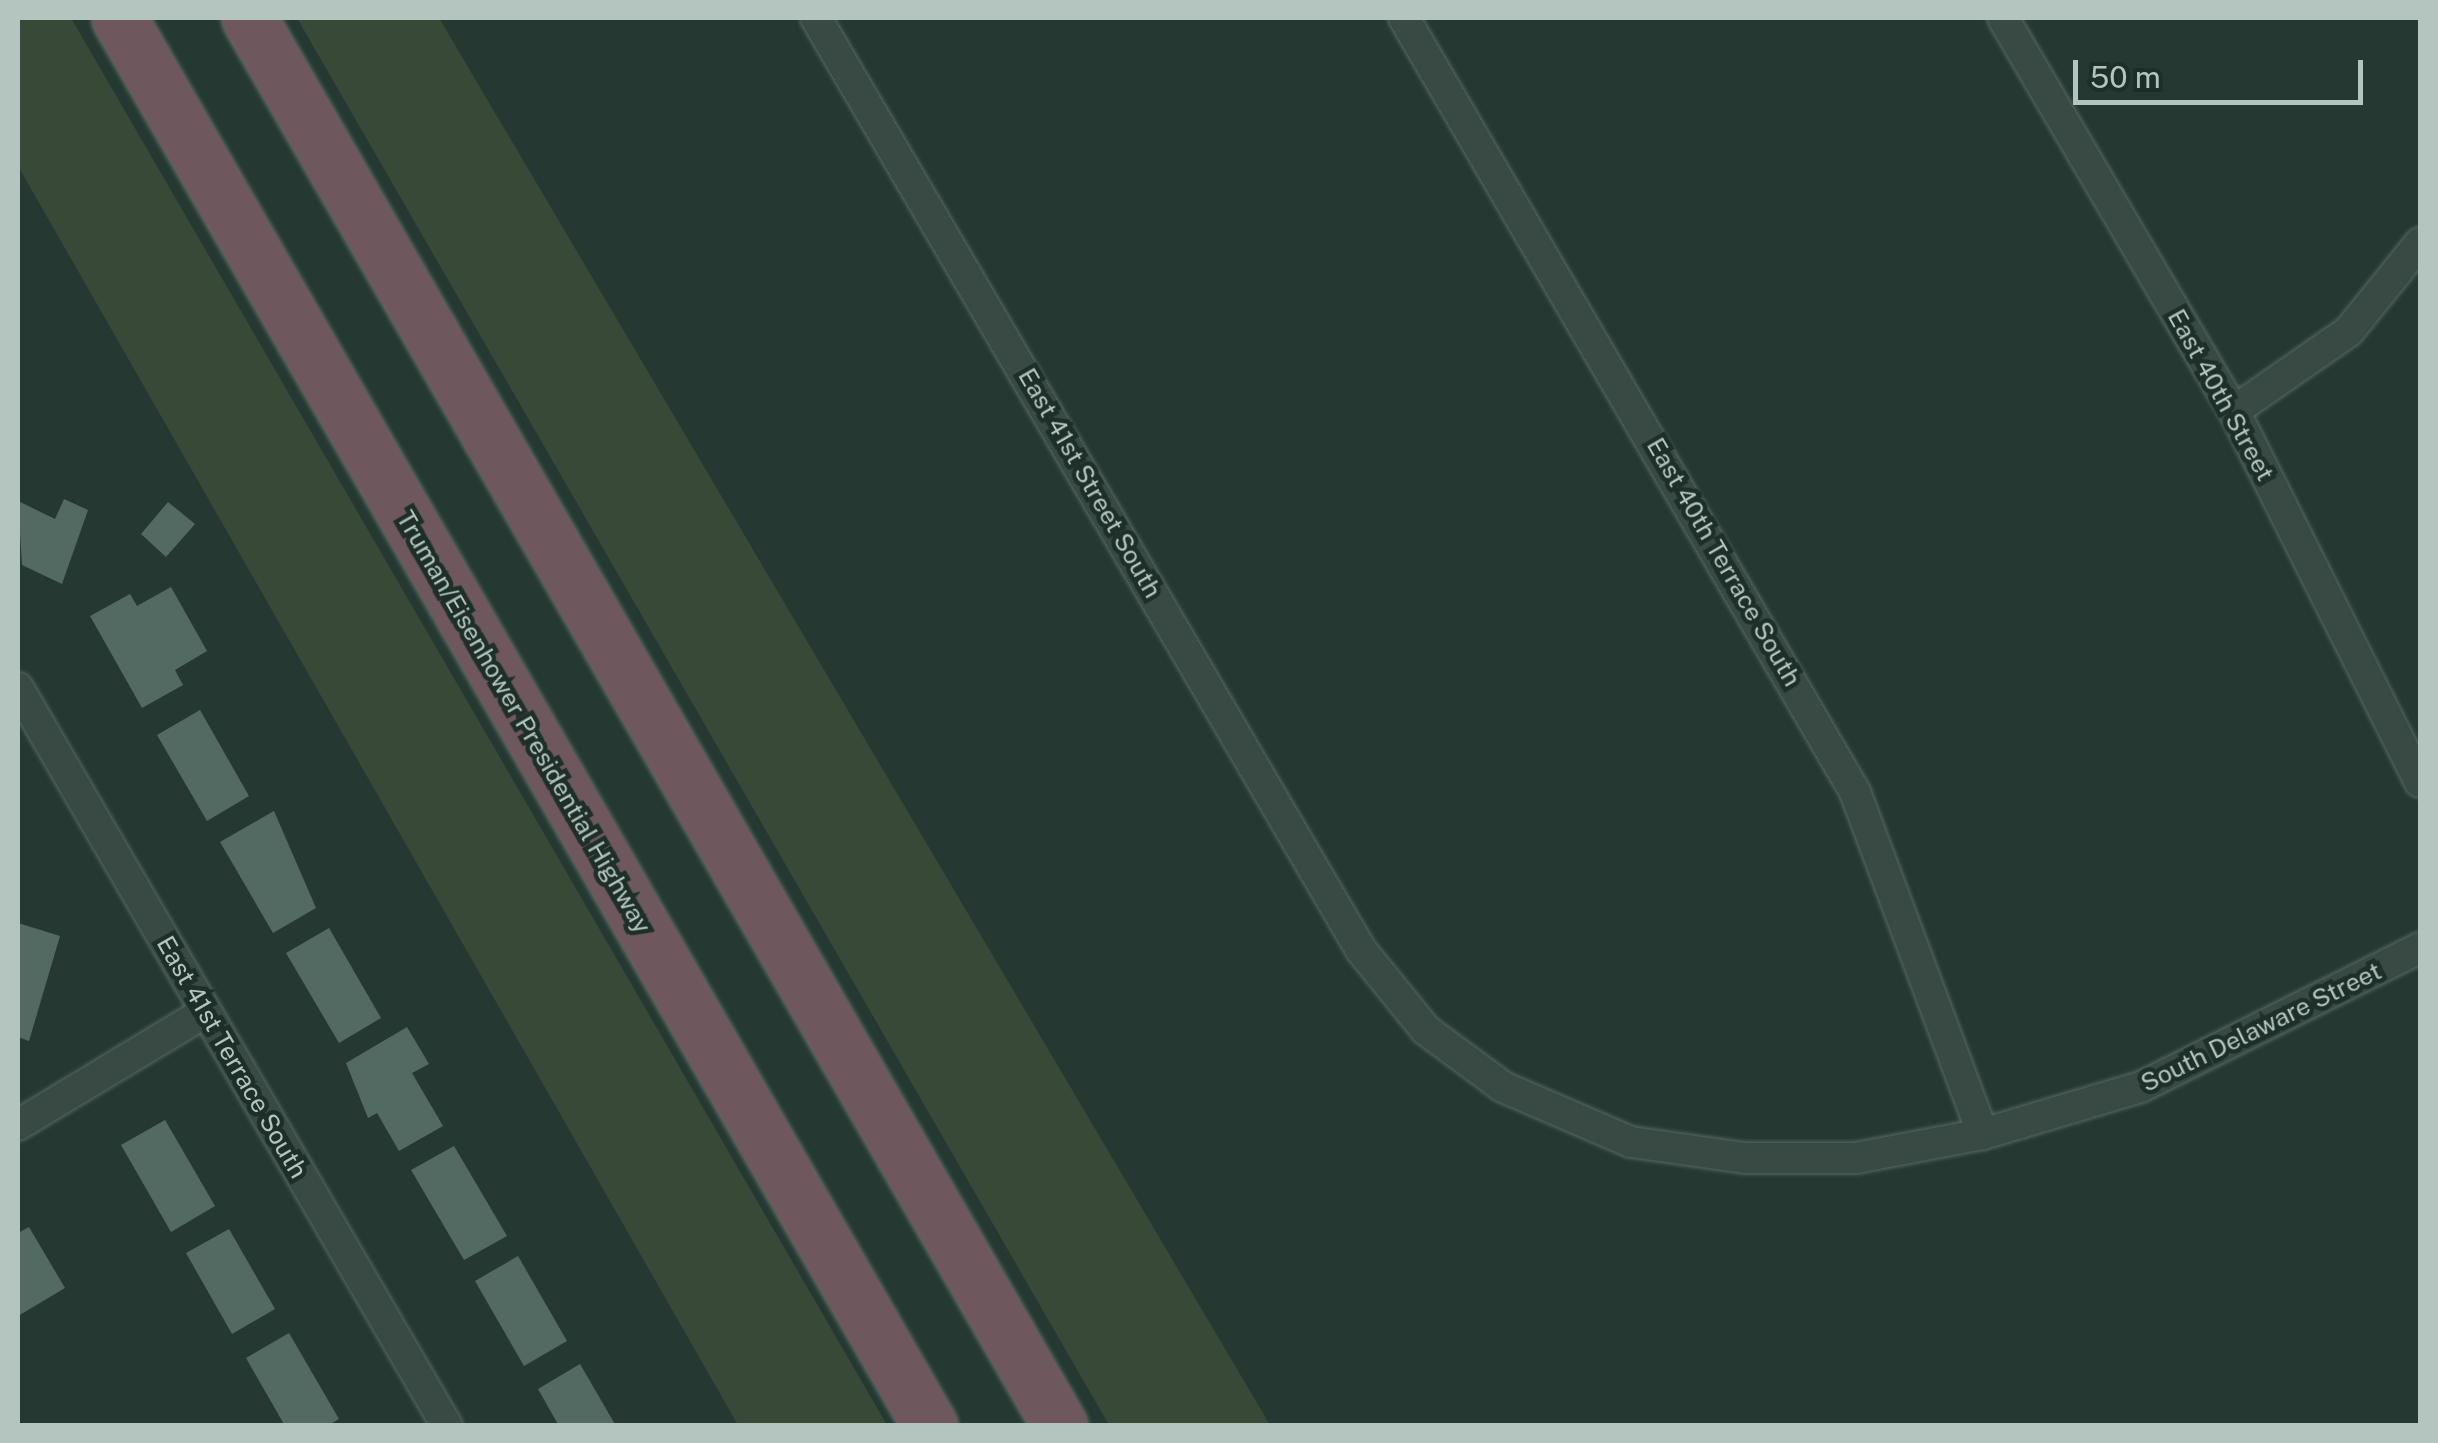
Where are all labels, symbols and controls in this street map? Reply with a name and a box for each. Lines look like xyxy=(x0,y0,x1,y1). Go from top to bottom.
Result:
scale bar xyxy=(2078,40,2368,102)
text: 50 m xyxy=(2090,59,2161,95)
street label: East 40th Street xyxy=(2161,304,2281,486)
street label: East 41st Street South xyxy=(1012,363,1168,603)
street label: East 40th Terrace South xyxy=(1641,432,1807,692)
street label: Truman/Eisenhower Presidential Highway xyxy=(390,505,658,939)
street label: East 41st Terrace South xyxy=(150,931,314,1183)
street label: South Delaware Street xyxy=(2136,956,2386,1098)

